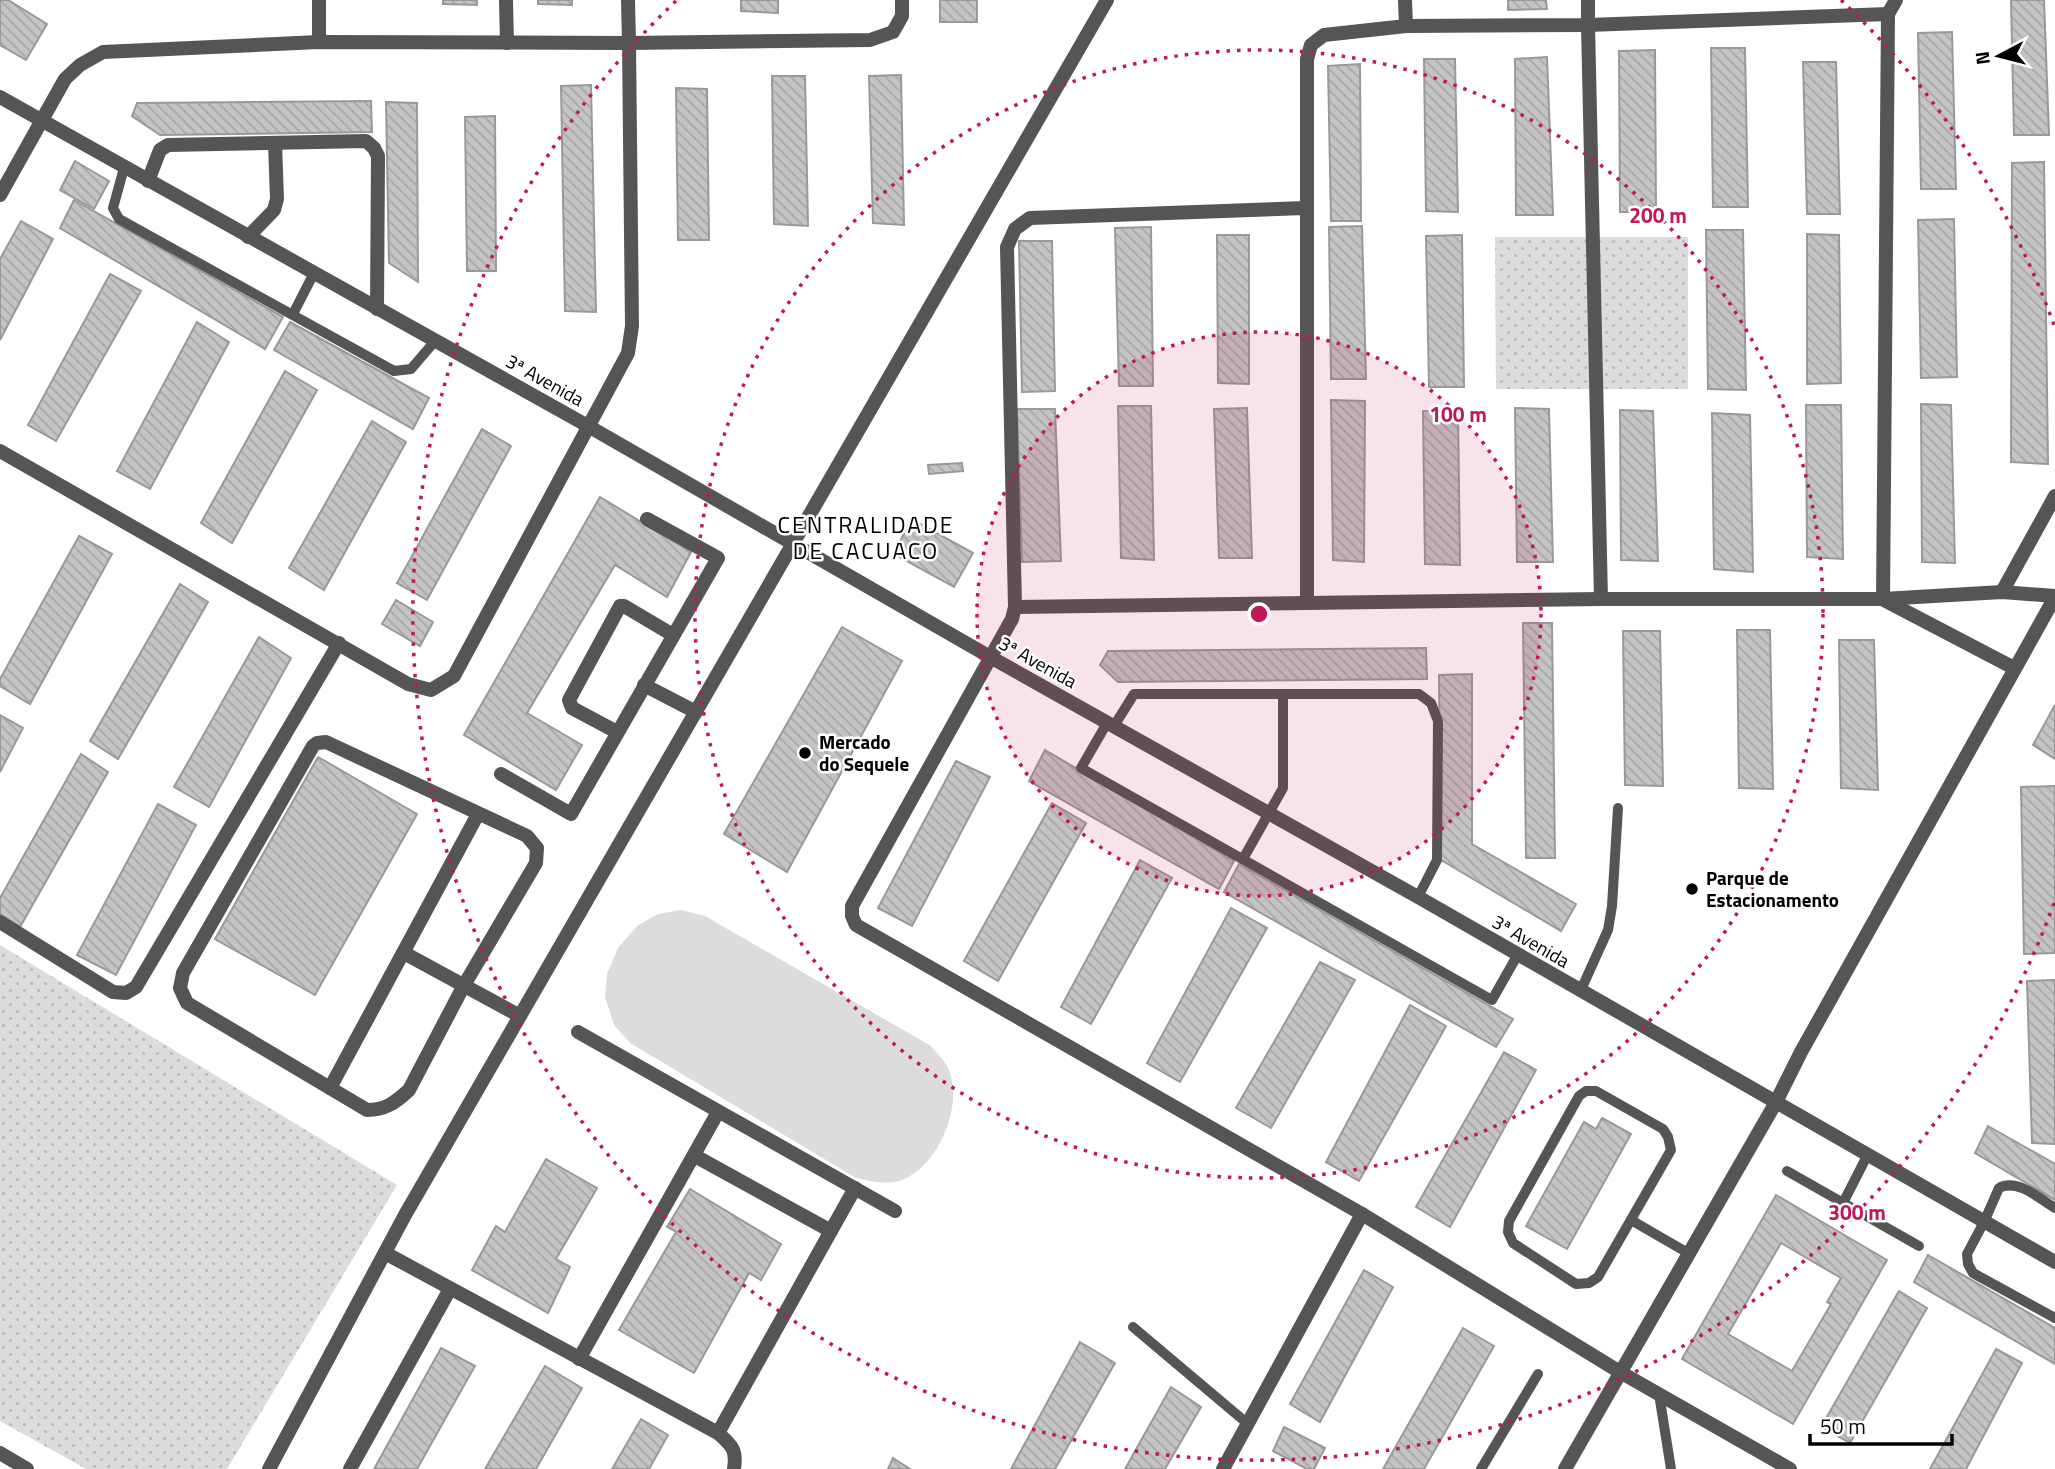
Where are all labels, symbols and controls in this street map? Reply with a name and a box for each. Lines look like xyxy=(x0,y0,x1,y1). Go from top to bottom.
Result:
north arrow xyxy=(1964,21,2034,91)
text: N xyxy=(1966,50,1997,66)
text: 200 m xyxy=(1629,199,1687,231)
street label: 3ª Avenida xyxy=(501,346,590,413)
text: 100 m xyxy=(1429,398,1487,430)
district label: CENTRALIDADE DE CACUACO xyxy=(777,507,955,568)
centre of rings xyxy=(1247,602,1271,626)
street label: 3ª Avenida xyxy=(994,628,1083,695)
place label: Mercado do Sequele xyxy=(819,727,909,778)
marker: Mercado do Sequele xyxy=(797,745,813,761)
place label: Parque de Estacionamento xyxy=(1706,863,1839,914)
marker: Parque de Estacionamento xyxy=(1684,881,1700,897)
street label: 3ª Avenida xyxy=(1487,907,1576,975)
text: 300 m xyxy=(1828,1196,1886,1228)
scale bar xyxy=(1810,1402,1952,1446)
text: 50 m xyxy=(1820,1410,1866,1442)

